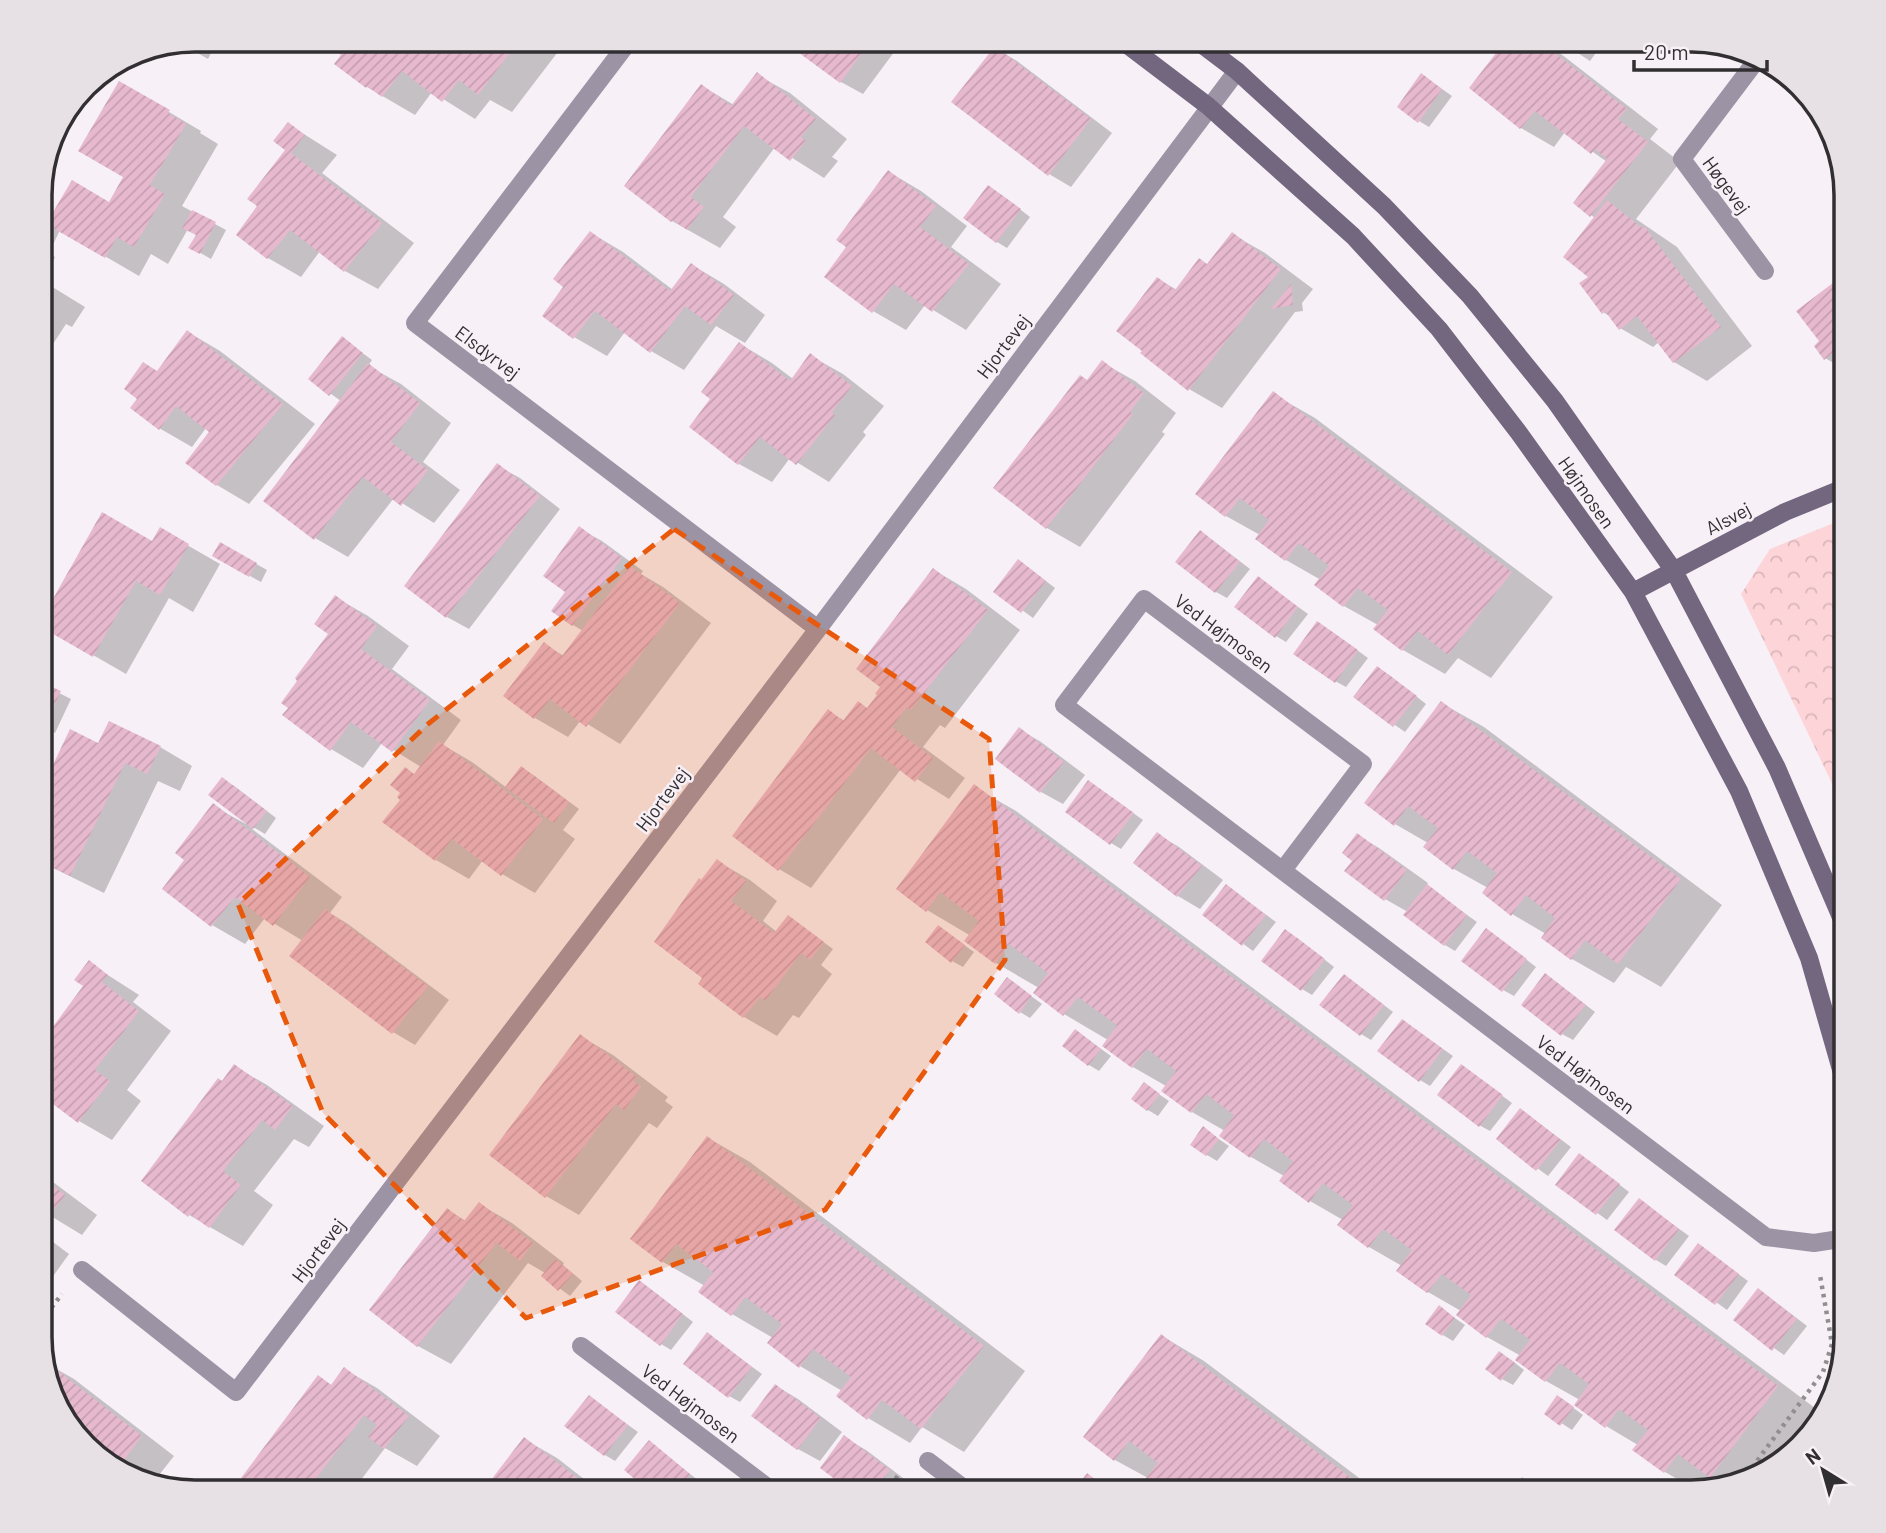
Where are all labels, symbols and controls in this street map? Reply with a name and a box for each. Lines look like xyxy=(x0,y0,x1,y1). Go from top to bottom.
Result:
scale bar xyxy=(1634,28,1767,72)
text: 20 m xyxy=(1644,39,1689,64)
street label: Høgevej xyxy=(1698,152,1756,218)
street label: Hjortevej xyxy=(971,309,1035,383)
street label: Elsdyrvej xyxy=(451,320,525,384)
street label: Højmosen xyxy=(1554,452,1620,532)
street label: Alsvej xyxy=(1701,497,1755,539)
street label: Ved Højmosen xyxy=(1170,589,1278,677)
street label: Hjortevej xyxy=(630,762,694,836)
street label: Ved Højmosen xyxy=(1532,1030,1640,1118)
street label: Hjortevej xyxy=(286,1213,350,1287)
street label: Ved Højmosen xyxy=(637,1359,745,1447)
north arrow xyxy=(1788,1435,1858,1505)
text: N xyxy=(1800,1443,1824,1469)

